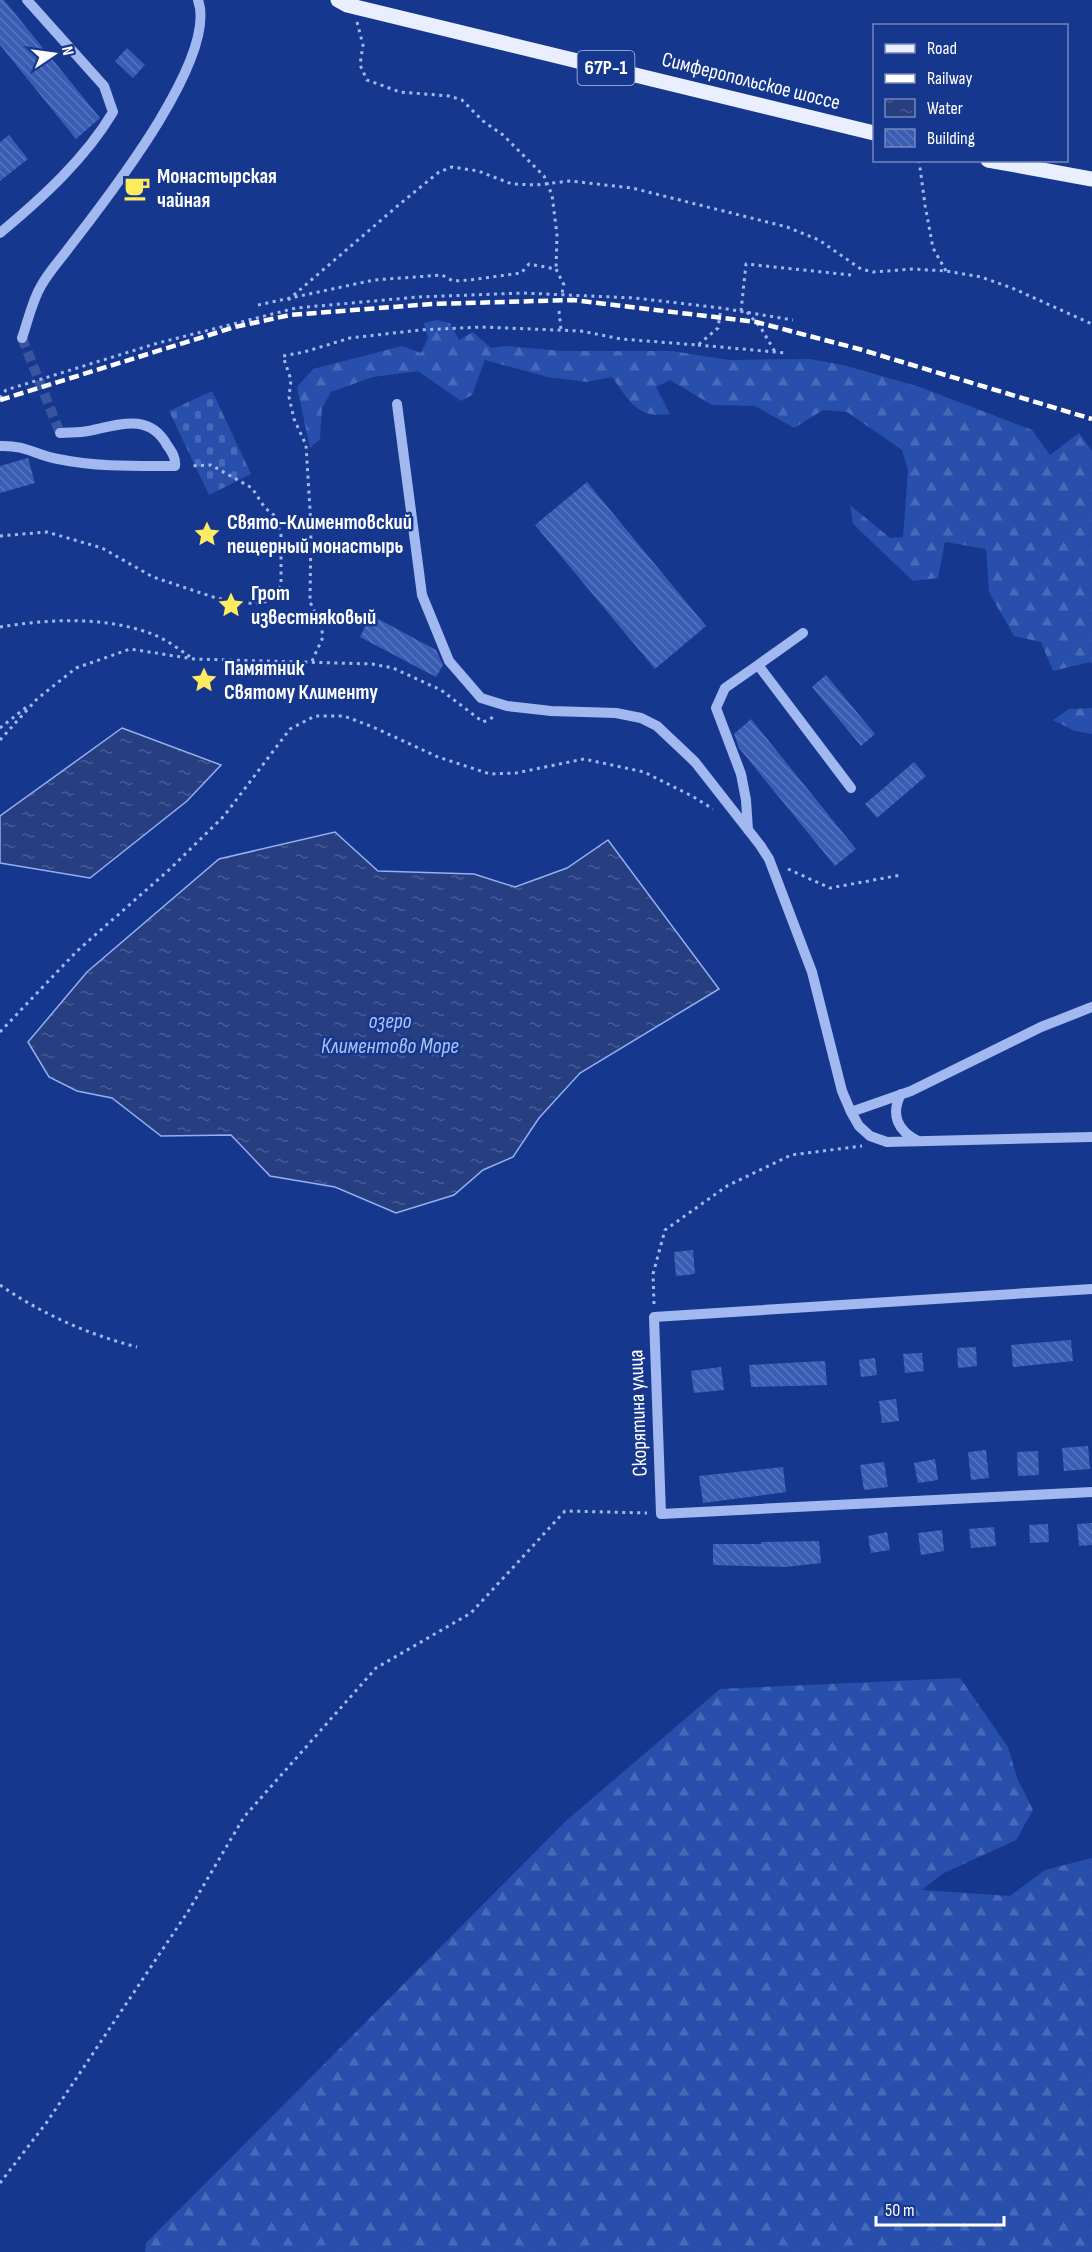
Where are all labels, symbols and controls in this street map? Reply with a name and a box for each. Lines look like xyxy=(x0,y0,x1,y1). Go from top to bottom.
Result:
north arrow xyxy=(24,24,84,84)
legend xyxy=(873,24,1068,162)
text: Road xyxy=(927,38,957,59)
text: N xyxy=(57,45,77,57)
street label: Симферопольское шоссе xyxy=(659,47,843,115)
road number: 67Р-1 xyxy=(578,51,634,85)
text: Railway xyxy=(927,68,972,89)
text: Water xyxy=(927,98,963,119)
text: Building xyxy=(927,128,975,149)
place label: Монастырская чайная xyxy=(157,164,277,213)
cafe icon: Монастырская чайная xyxy=(122,173,152,203)
place label: Свято-Климентовский пещерный монастырь xyxy=(227,510,412,559)
place icon: Свято-Климентовский пещерный монастырь xyxy=(192,519,222,549)
place label: Грот известняковый xyxy=(251,581,376,630)
place icon: Грот известняковый xyxy=(216,590,246,620)
place label: Памятник Святому Клименту xyxy=(224,656,378,705)
place icon: Памятник Святому Клименту xyxy=(189,665,219,695)
water label: озеро Климентово Море xyxy=(321,1008,459,1060)
street label: Скорятина улица xyxy=(623,1349,653,1477)
scale bar xyxy=(876,2189,1004,2227)
text: 50 m xyxy=(885,2200,915,2221)

